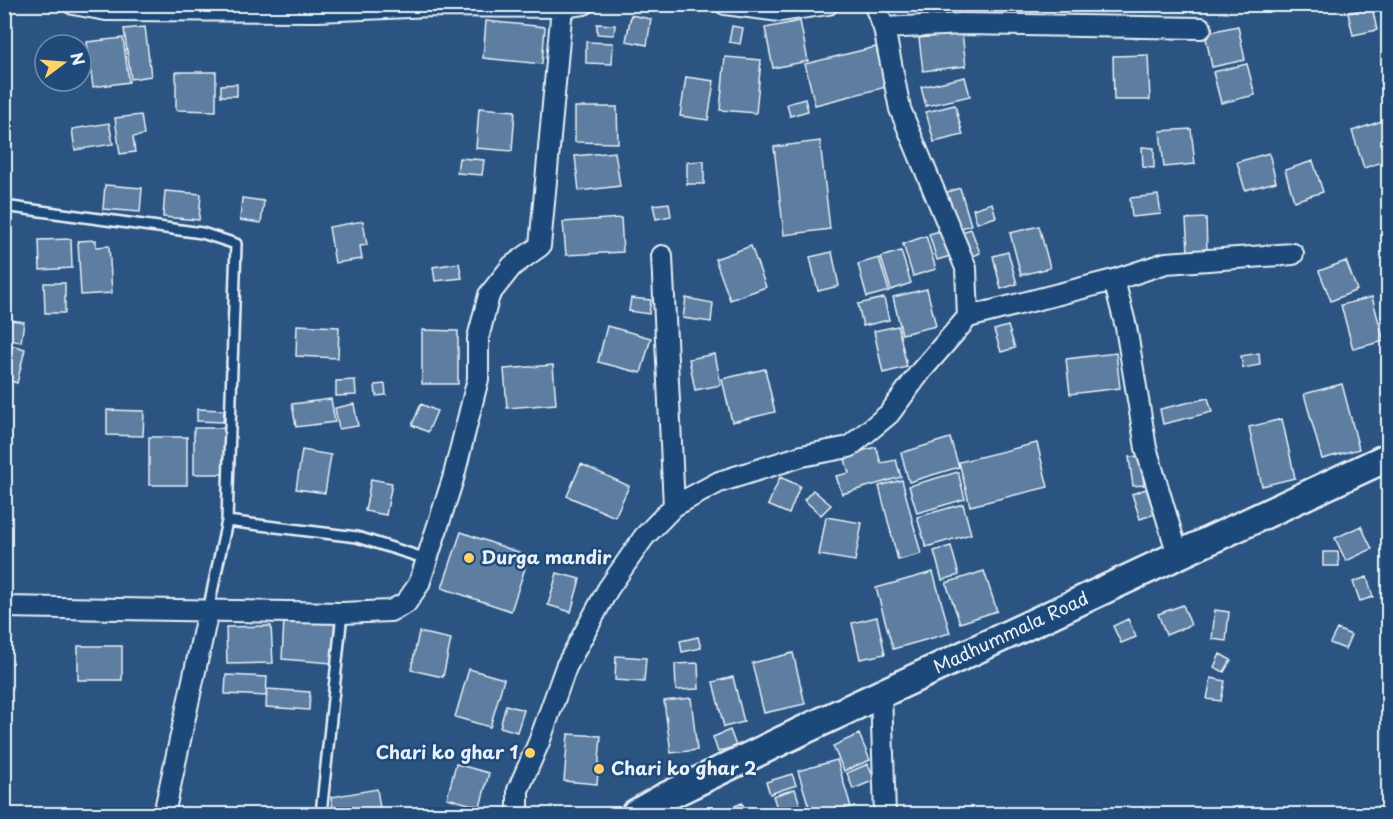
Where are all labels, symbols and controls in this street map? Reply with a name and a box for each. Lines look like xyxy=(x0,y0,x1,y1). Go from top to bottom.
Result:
north arrow xyxy=(33,33,93,93)
text: N xyxy=(65,49,92,68)
place label: Durga mandir xyxy=(481,543,612,570)
marker: Durga mandir xyxy=(462,551,476,565)
street label: Madhummala Road xyxy=(928,584,1092,680)
place label: Chari ko ghar 1 xyxy=(376,738,518,765)
marker: Chari ko ghar 1 xyxy=(523,746,537,760)
place label: Chari ko ghar 2 xyxy=(611,754,757,781)
marker: Chari ko ghar 2 xyxy=(592,762,606,776)

